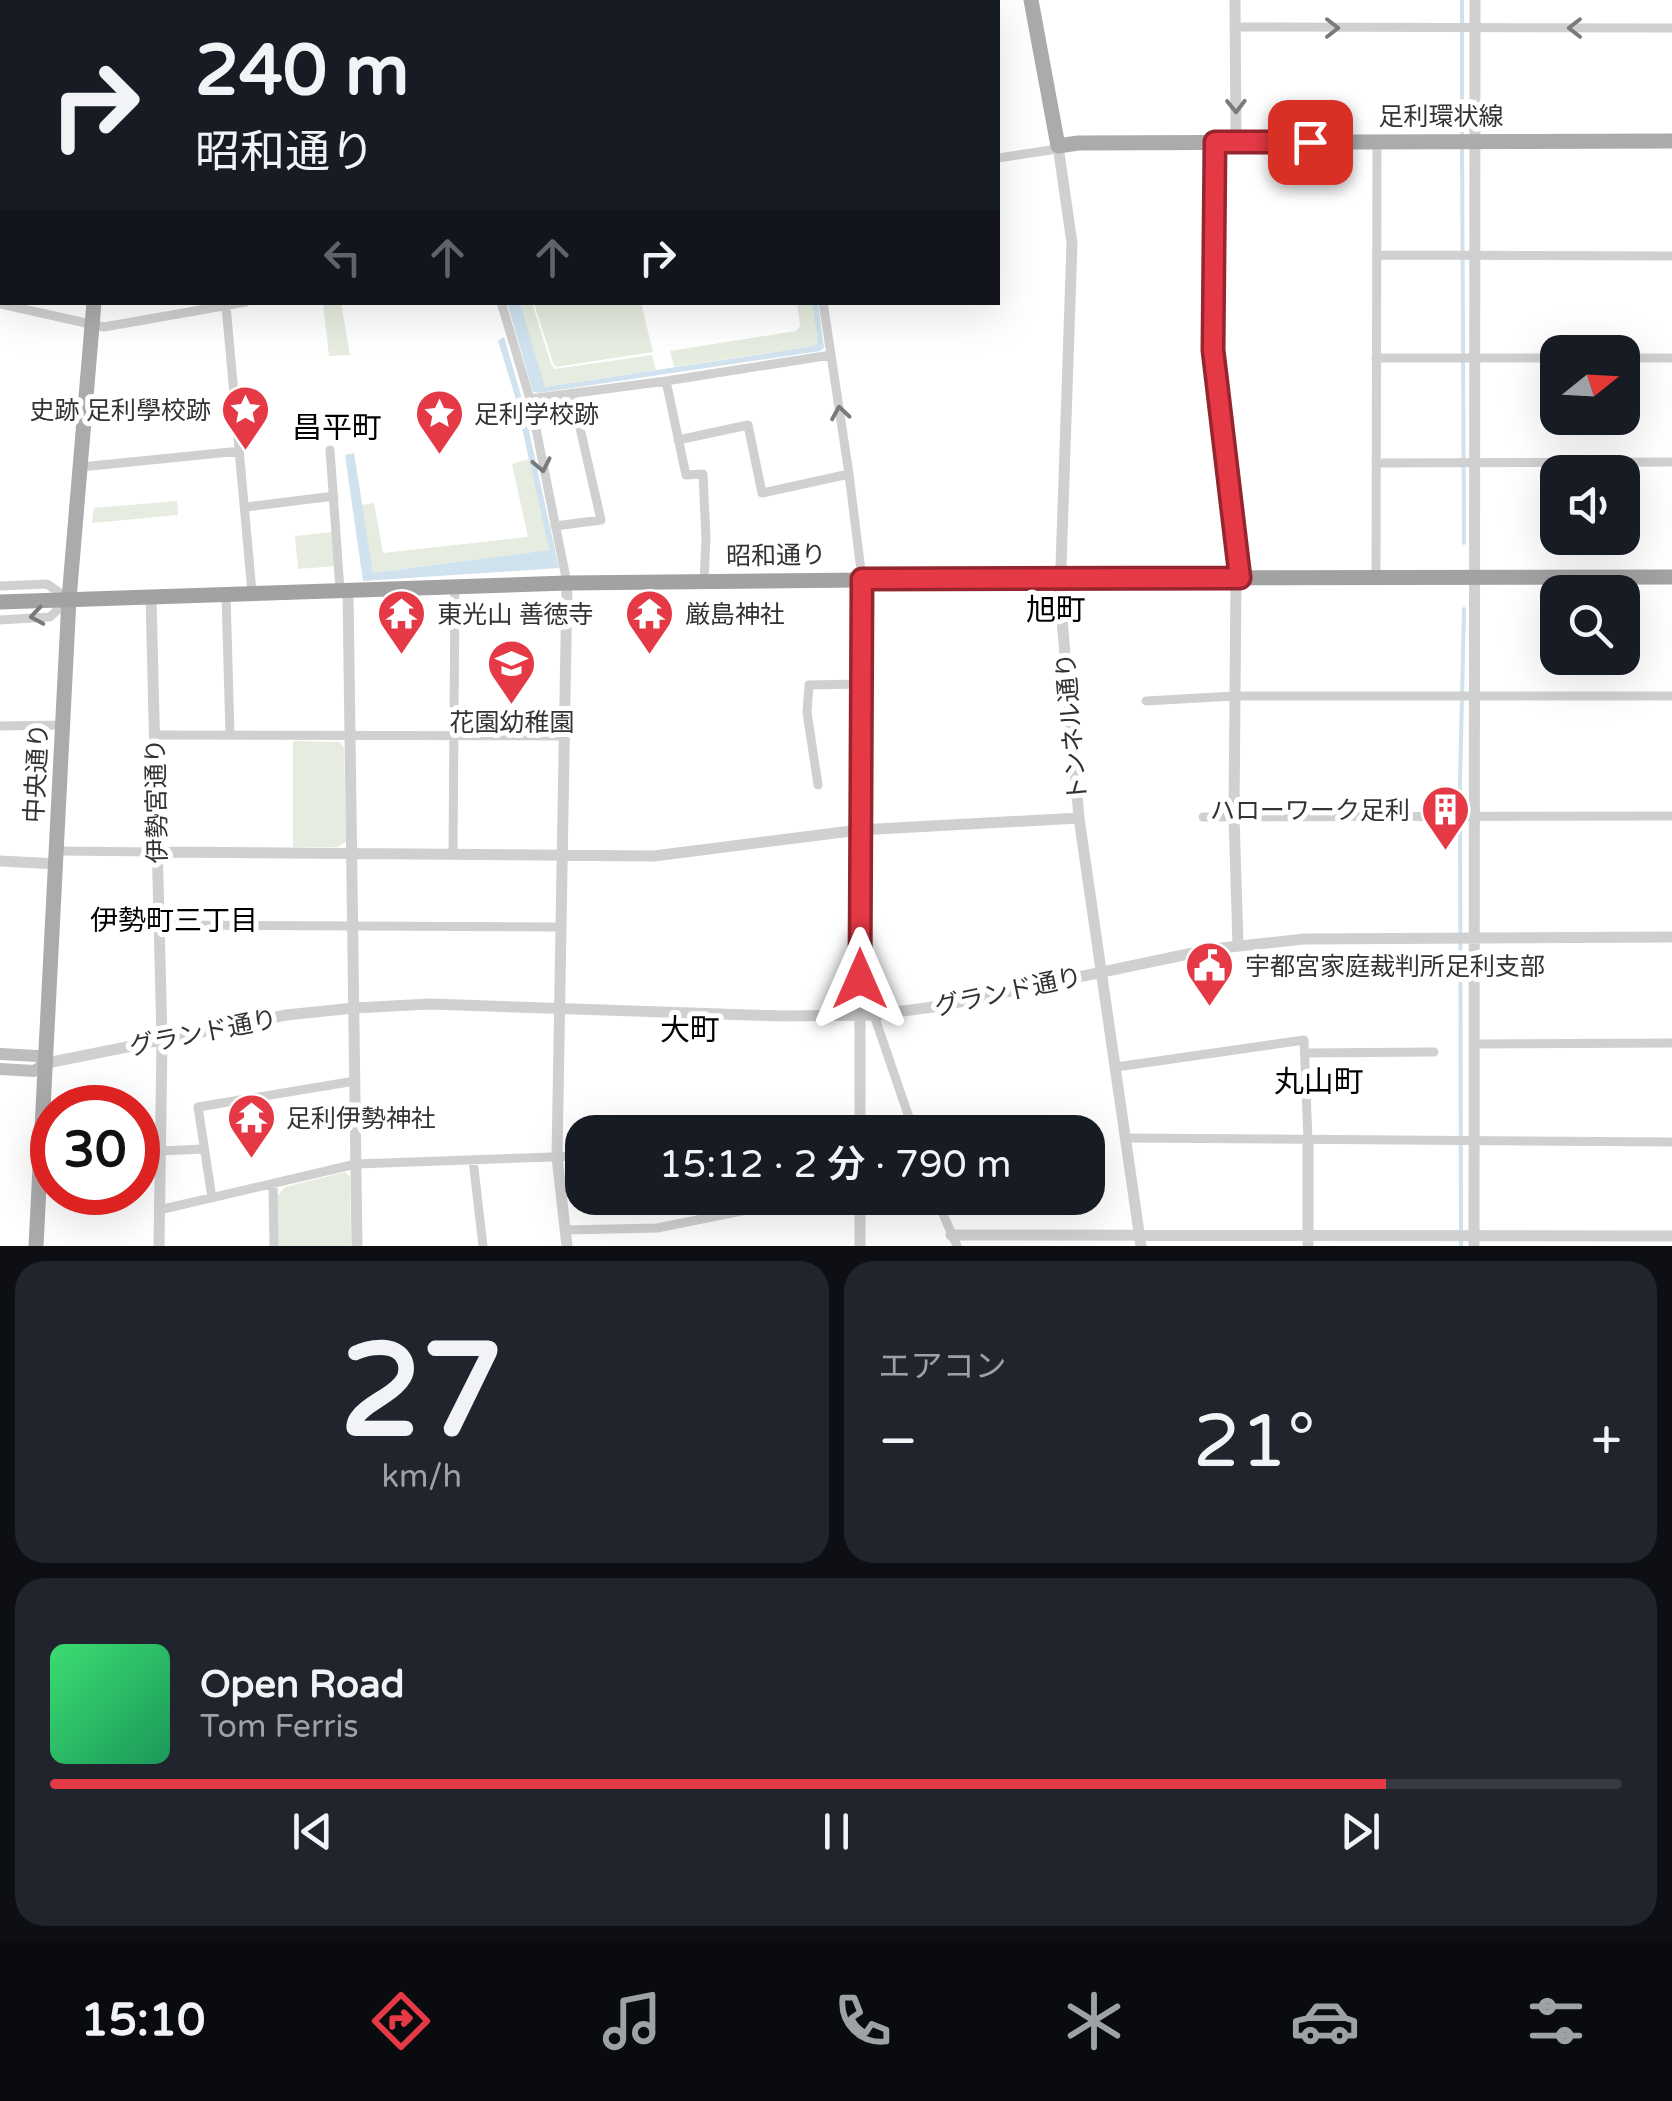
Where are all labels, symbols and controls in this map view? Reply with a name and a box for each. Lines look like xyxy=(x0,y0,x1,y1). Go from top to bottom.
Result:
one-way arrow xyxy=(1326,17,1341,39)
one-way arrow xyxy=(1566,17,1582,39)
text: 240 m xyxy=(195,30,409,114)
icon: right xyxy=(30,40,160,170)
one-way arrow xyxy=(1225,100,1247,115)
pin xyxy=(1268,100,1353,185)
street label: 足利環状線 xyxy=(1378,102,1504,132)
icon: arrive xyxy=(1283,115,1338,170)
text: 昭和通り xyxy=(195,126,375,180)
icon: left xyxy=(315,230,370,285)
icon: ahead xyxy=(420,230,475,285)
icon: ahead xyxy=(525,230,580,285)
icon: right xyxy=(630,230,685,285)
north arrow xyxy=(1540,335,1640,435)
map controls xyxy=(1540,335,1640,675)
place icon: 史跡 足利學校跡 xyxy=(220,384,272,452)
place icon: 足利学校跡 xyxy=(413,388,465,456)
place label: 史跡 足利學校跡 xyxy=(29,396,211,426)
place label: 足利学校跡 xyxy=(474,400,599,430)
one-way arrow xyxy=(831,405,852,421)
district label: 昌平町 xyxy=(292,410,382,447)
button: sound xyxy=(1540,455,1640,555)
one-way arrow xyxy=(531,456,552,473)
street label: 昭和通り xyxy=(726,540,826,572)
button: search xyxy=(1540,575,1640,675)
temple icon: 東光山 善徳寺 xyxy=(376,588,428,656)
temple icon: 厳島神社 xyxy=(624,588,676,656)
district label: 旭町 xyxy=(1026,592,1086,629)
place label: 東光山 善徳寺 xyxy=(437,600,594,630)
place label: 厳島神社 xyxy=(685,600,785,630)
one-way arrow xyxy=(29,604,46,626)
school or university icon: 花園幼稚園 xyxy=(486,638,538,706)
street label: トンネル通り xyxy=(1051,651,1093,803)
place label: 花園幼稚園 xyxy=(449,708,575,738)
street label: 中央通り xyxy=(19,722,55,824)
street label: 伊勢宮通り xyxy=(141,738,173,864)
building icon: ハローワーク足利 xyxy=(1419,784,1471,852)
place label: ハローワーク足利 xyxy=(1210,796,1410,826)
district label: 伊勢町三丁目 xyxy=(90,904,258,938)
position arrow xyxy=(808,927,912,1031)
public building icon: 宇都宮家庭裁判所足利支部 xyxy=(1184,940,1236,1008)
place label: 宇都宮家庭裁判所足利支部 xyxy=(1245,952,1545,982)
street label: グランド通り xyxy=(932,962,1085,1022)
street label: グランド通り xyxy=(127,1004,280,1062)
district label: 大町 xyxy=(660,1012,720,1049)
district label: 丸山町 xyxy=(1274,1064,1364,1101)
speed limit sign: 30 xyxy=(30,1085,160,1215)
temple icon: 足利伊勢神社 xyxy=(225,1092,277,1160)
place label: 足利伊勢神社 xyxy=(286,1104,436,1134)
text: 15:12 · 2 分 · 790 m xyxy=(659,1142,1011,1188)
text: 27 xyxy=(340,1315,503,1471)
text: エアコン xyxy=(879,1348,1007,1386)
text: 21° xyxy=(1193,1397,1316,1487)
text: − xyxy=(879,1409,918,1475)
text: + xyxy=(1591,1409,1622,1475)
text: km/h xyxy=(382,1458,462,1496)
text: Open Road xyxy=(200,1662,405,1708)
text: Tom Ferris xyxy=(200,1708,359,1746)
icon: previous xyxy=(285,1804,340,1859)
icon: pause xyxy=(809,1804,864,1859)
icon: next xyxy=(1333,1804,1388,1859)
icon: directions xyxy=(366,1986,436,2056)
icon: music xyxy=(597,1986,667,2056)
icon: phone xyxy=(828,1986,898,2056)
icon: climate xyxy=(1059,1986,1129,2056)
icon: car xyxy=(1290,1986,1360,2056)
icon: filters xyxy=(1521,1986,1591,2056)
text: 15:10 xyxy=(81,1994,205,2048)

